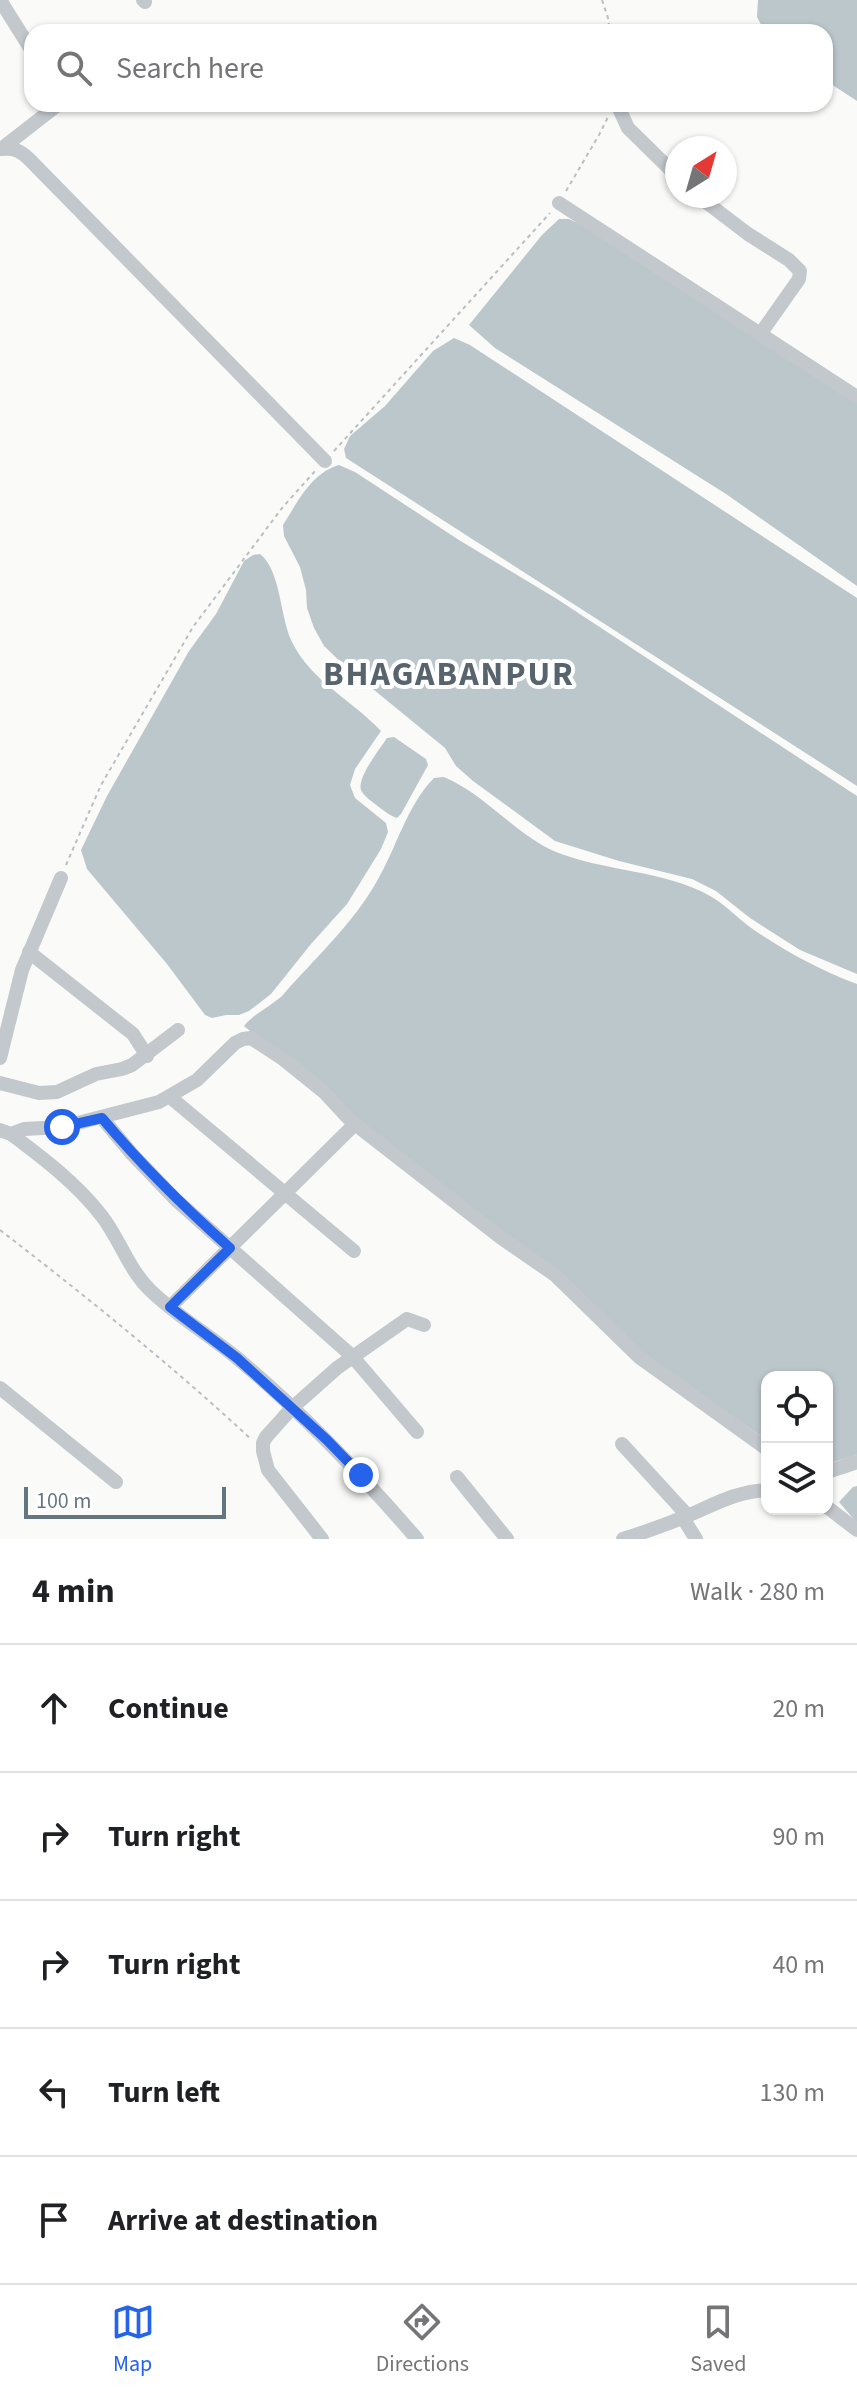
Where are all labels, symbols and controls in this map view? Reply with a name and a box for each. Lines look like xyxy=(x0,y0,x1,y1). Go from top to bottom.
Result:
search box xyxy=(24,24,833,112)
icon: search xyxy=(52,46,96,90)
text: Search here xyxy=(116,47,264,90)
north arrow xyxy=(665,136,737,208)
district label: BHAGABANPUR xyxy=(323,650,575,699)
route start xyxy=(44,1109,80,1145)
map controls xyxy=(761,1371,833,1515)
button: locate xyxy=(761,1371,833,1443)
button: layers xyxy=(761,1443,833,1515)
route end xyxy=(343,1457,379,1493)
scale bar xyxy=(24,1483,226,1519)
text: 100 m xyxy=(36,1485,91,1517)
text: 4 min xyxy=(32,1567,115,1616)
text: Walk · 280 m xyxy=(690,1573,825,1610)
icon: ahead xyxy=(32,1686,76,1730)
text: Continue xyxy=(108,1687,229,1730)
text: 20 m xyxy=(772,1690,825,1727)
icon: right xyxy=(32,1814,76,1858)
text: Turn right xyxy=(108,1815,240,1858)
text: 90 m xyxy=(772,1818,825,1855)
icon: right xyxy=(32,1942,76,1986)
text: Turn right xyxy=(108,1943,240,1986)
text: 40 m xyxy=(772,1946,825,1983)
icon: left xyxy=(32,2070,76,2114)
text: Turn left xyxy=(108,2071,220,2114)
text: 130 m xyxy=(759,2074,825,2111)
icon: arrive xyxy=(32,2198,76,2242)
text: Arrive at destination xyxy=(108,2199,378,2242)
tab: Map xyxy=(111,2300,155,2380)
tab: Directions xyxy=(376,2300,469,2380)
tab: Saved xyxy=(690,2300,746,2380)

